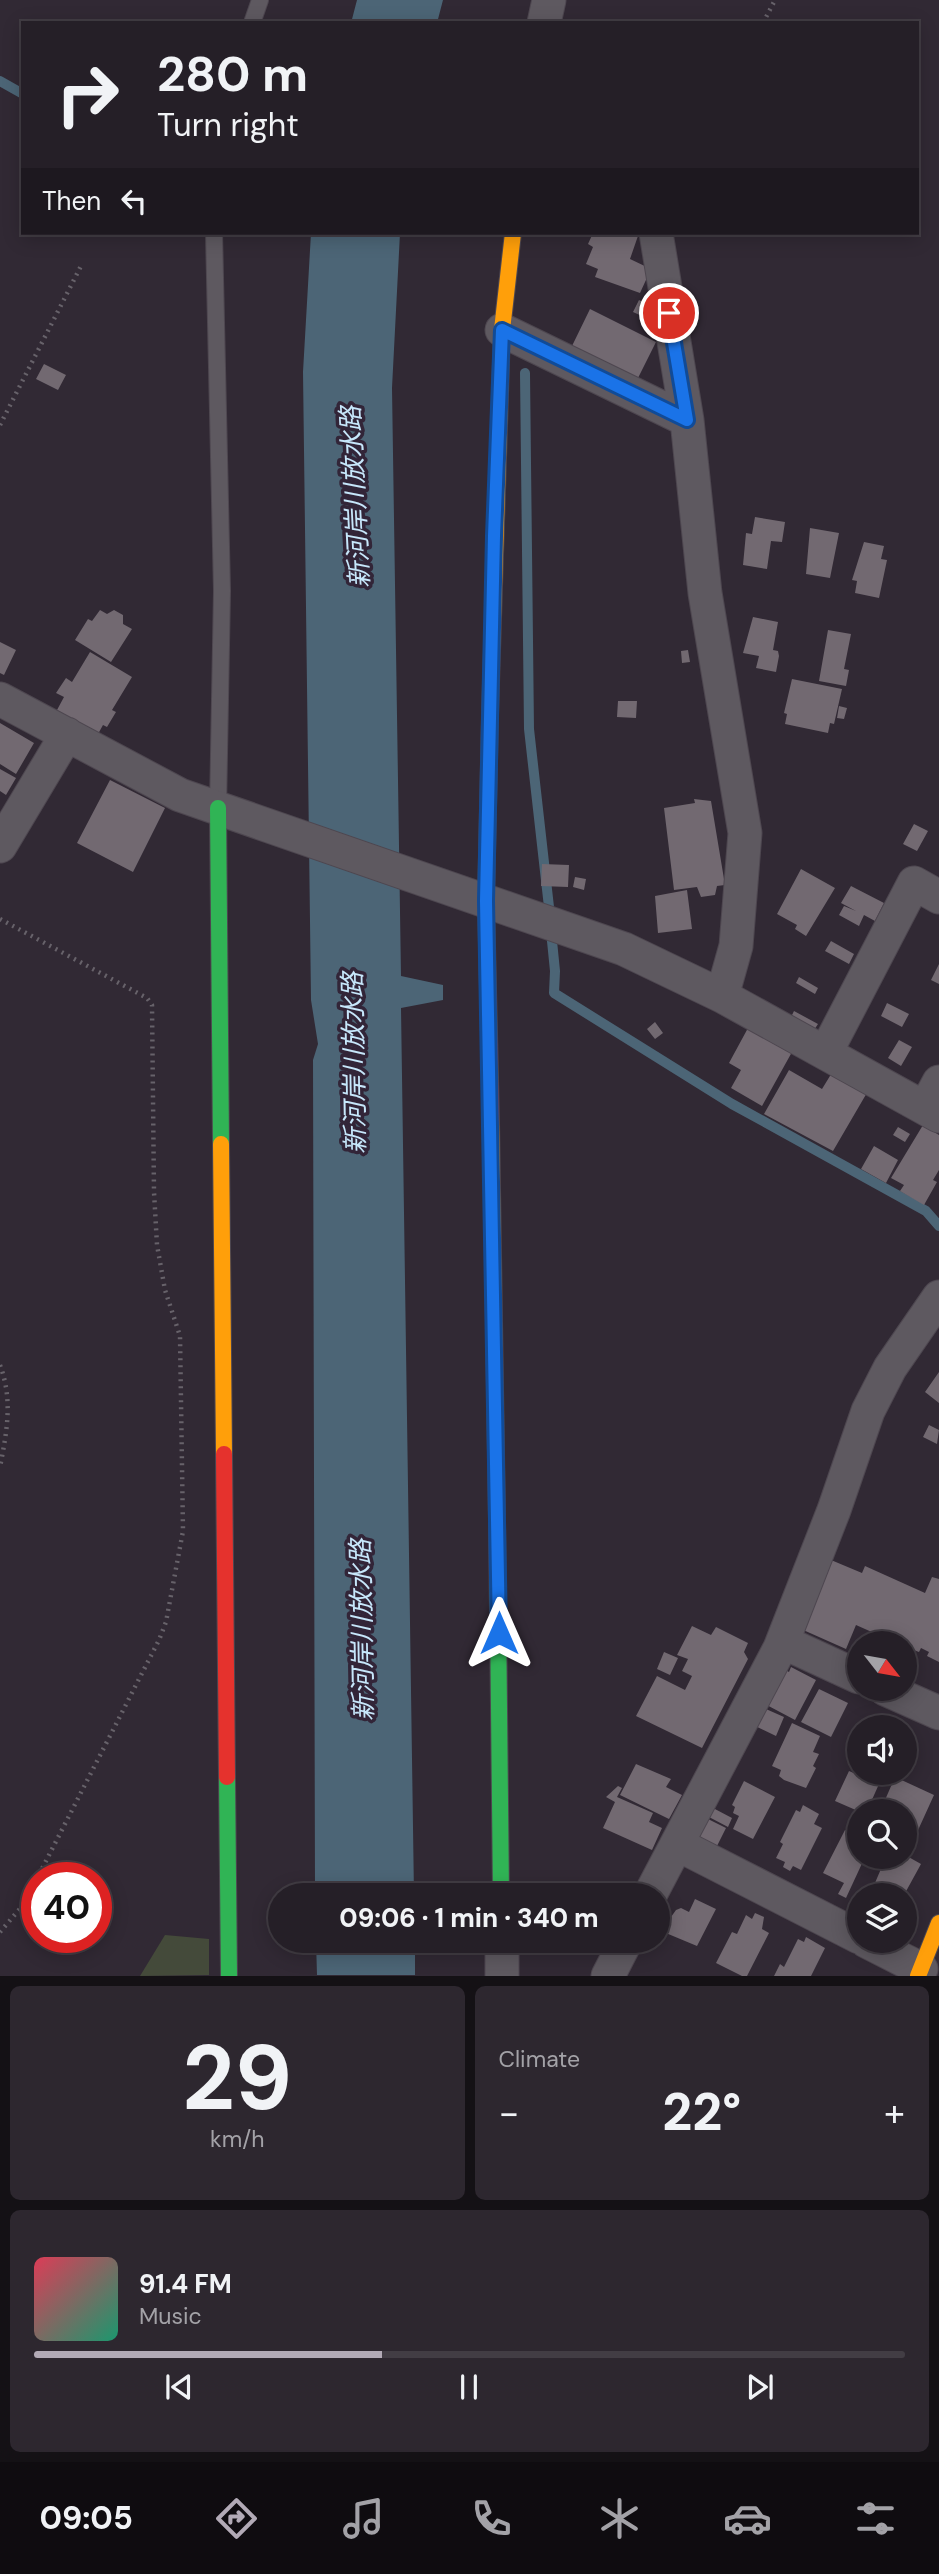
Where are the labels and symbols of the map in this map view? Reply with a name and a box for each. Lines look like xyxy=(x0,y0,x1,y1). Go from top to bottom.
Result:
pin xyxy=(639,283,699,343)
water label: 新河岸川放水路 xyxy=(333,403,377,589)
water label: 新河岸川放水路 xyxy=(335,970,373,1154)
water label: 新河岸川放水路 xyxy=(343,1537,381,1721)
position arrow xyxy=(462,1596,536,1670)
north arrow xyxy=(847,1631,917,1701)
speed limit sign: 40 xyxy=(21,1862,112,1953)

